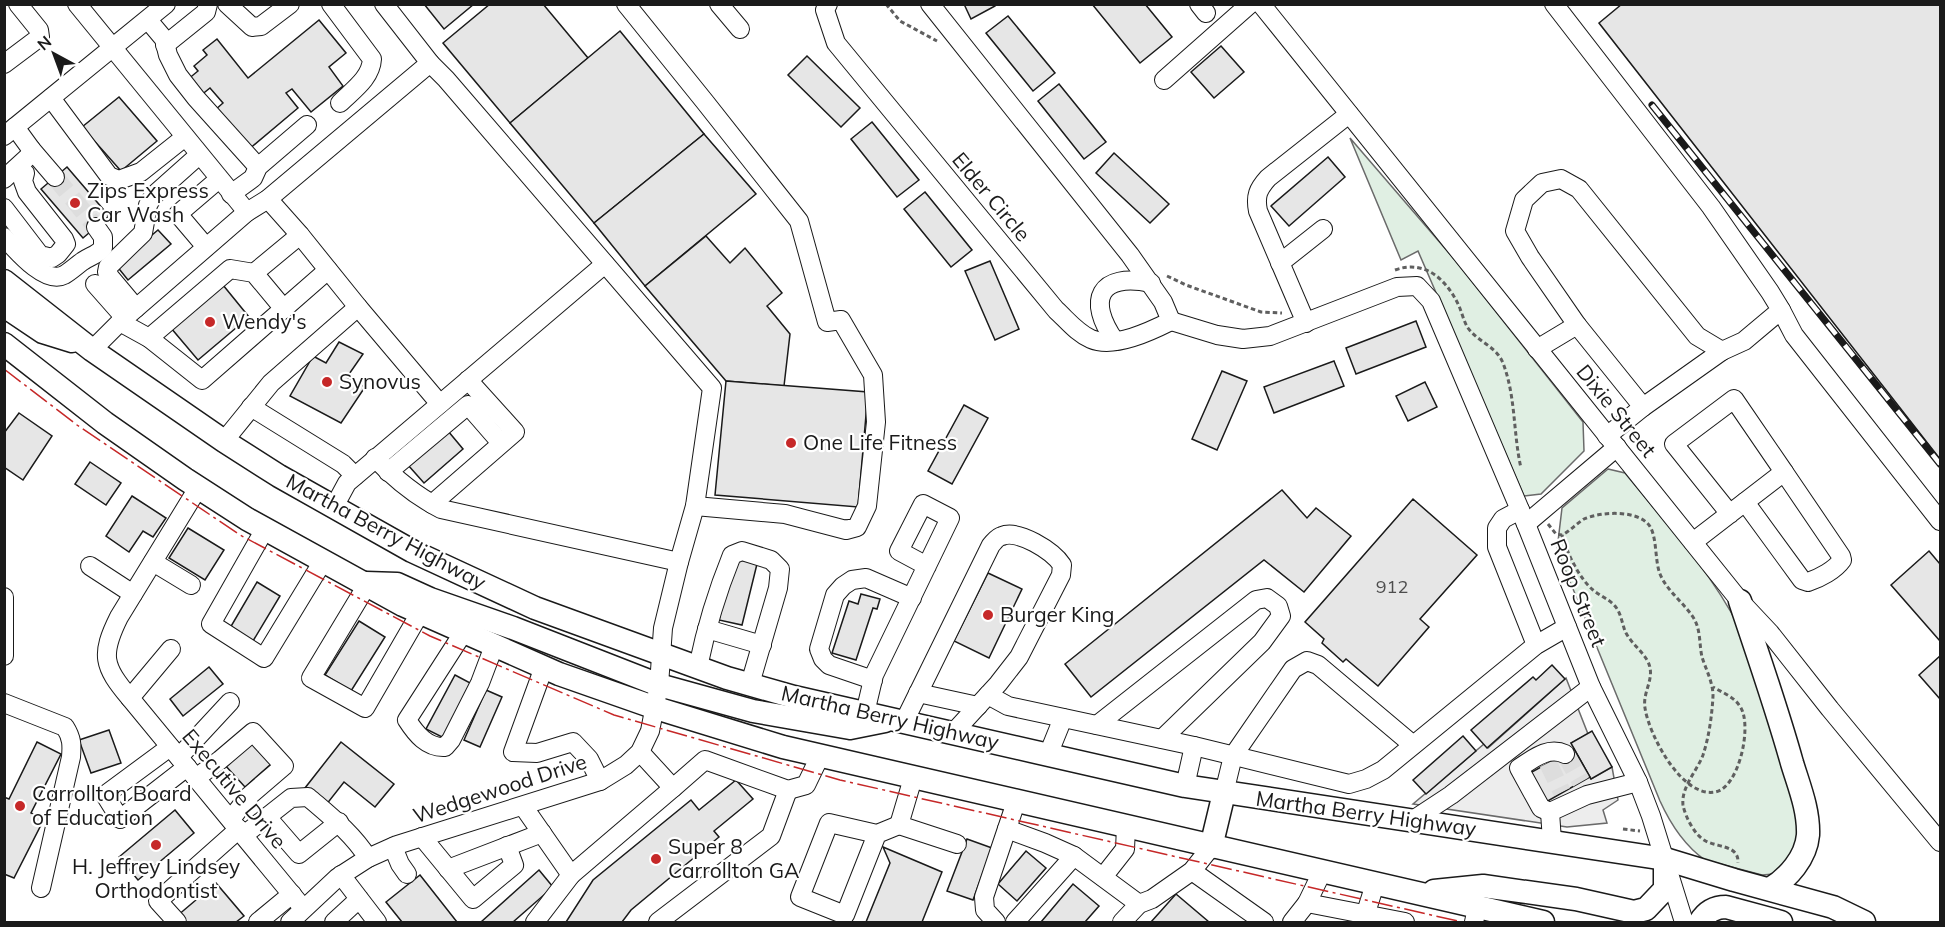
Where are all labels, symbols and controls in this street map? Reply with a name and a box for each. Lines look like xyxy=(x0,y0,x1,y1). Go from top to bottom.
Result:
north arrow xyxy=(24,24,84,84)
text: N xyxy=(33,31,55,54)
street label: Elder Circle xyxy=(947,147,1036,246)
place label: Zips Express Car Wash xyxy=(87,177,209,227)
marker: Zips Express Car Wash xyxy=(68,196,82,210)
place label: Wendy's xyxy=(222,308,307,334)
marker: Wendy's xyxy=(203,315,217,329)
street label: Dixie Street xyxy=(1571,359,1662,462)
place label: Synovus xyxy=(339,368,421,394)
marker: Synovus xyxy=(320,375,334,389)
place label: One Life Fitness xyxy=(803,429,957,455)
marker: One Life Fitness xyxy=(784,436,798,450)
street label: Martha Berry Highway xyxy=(282,467,491,595)
street label: Roop Street xyxy=(1545,535,1612,651)
house number: 912 xyxy=(1376,575,1408,598)
place label: Burger King xyxy=(1000,601,1114,627)
marker: Burger King xyxy=(981,608,995,622)
street label: Martha Berry Highway xyxy=(779,679,1001,755)
street label: Executive Drive xyxy=(177,723,292,854)
street label: Wedgewood Drive xyxy=(410,748,590,828)
place label: Carrollton Board of Education xyxy=(32,780,192,830)
street label: Martha Berry Highway xyxy=(1254,785,1478,841)
marker: Carrollton Board of Education xyxy=(13,799,27,813)
place label: Super 8 Carrollton GA xyxy=(668,833,800,883)
marker: H. Jeffrey Lindsey Orthodontist xyxy=(149,838,163,852)
marker: Super 8 Carrollton GA xyxy=(649,852,663,866)
place label: H. Jeffrey Lindsey Orthodontist xyxy=(72,853,240,903)

